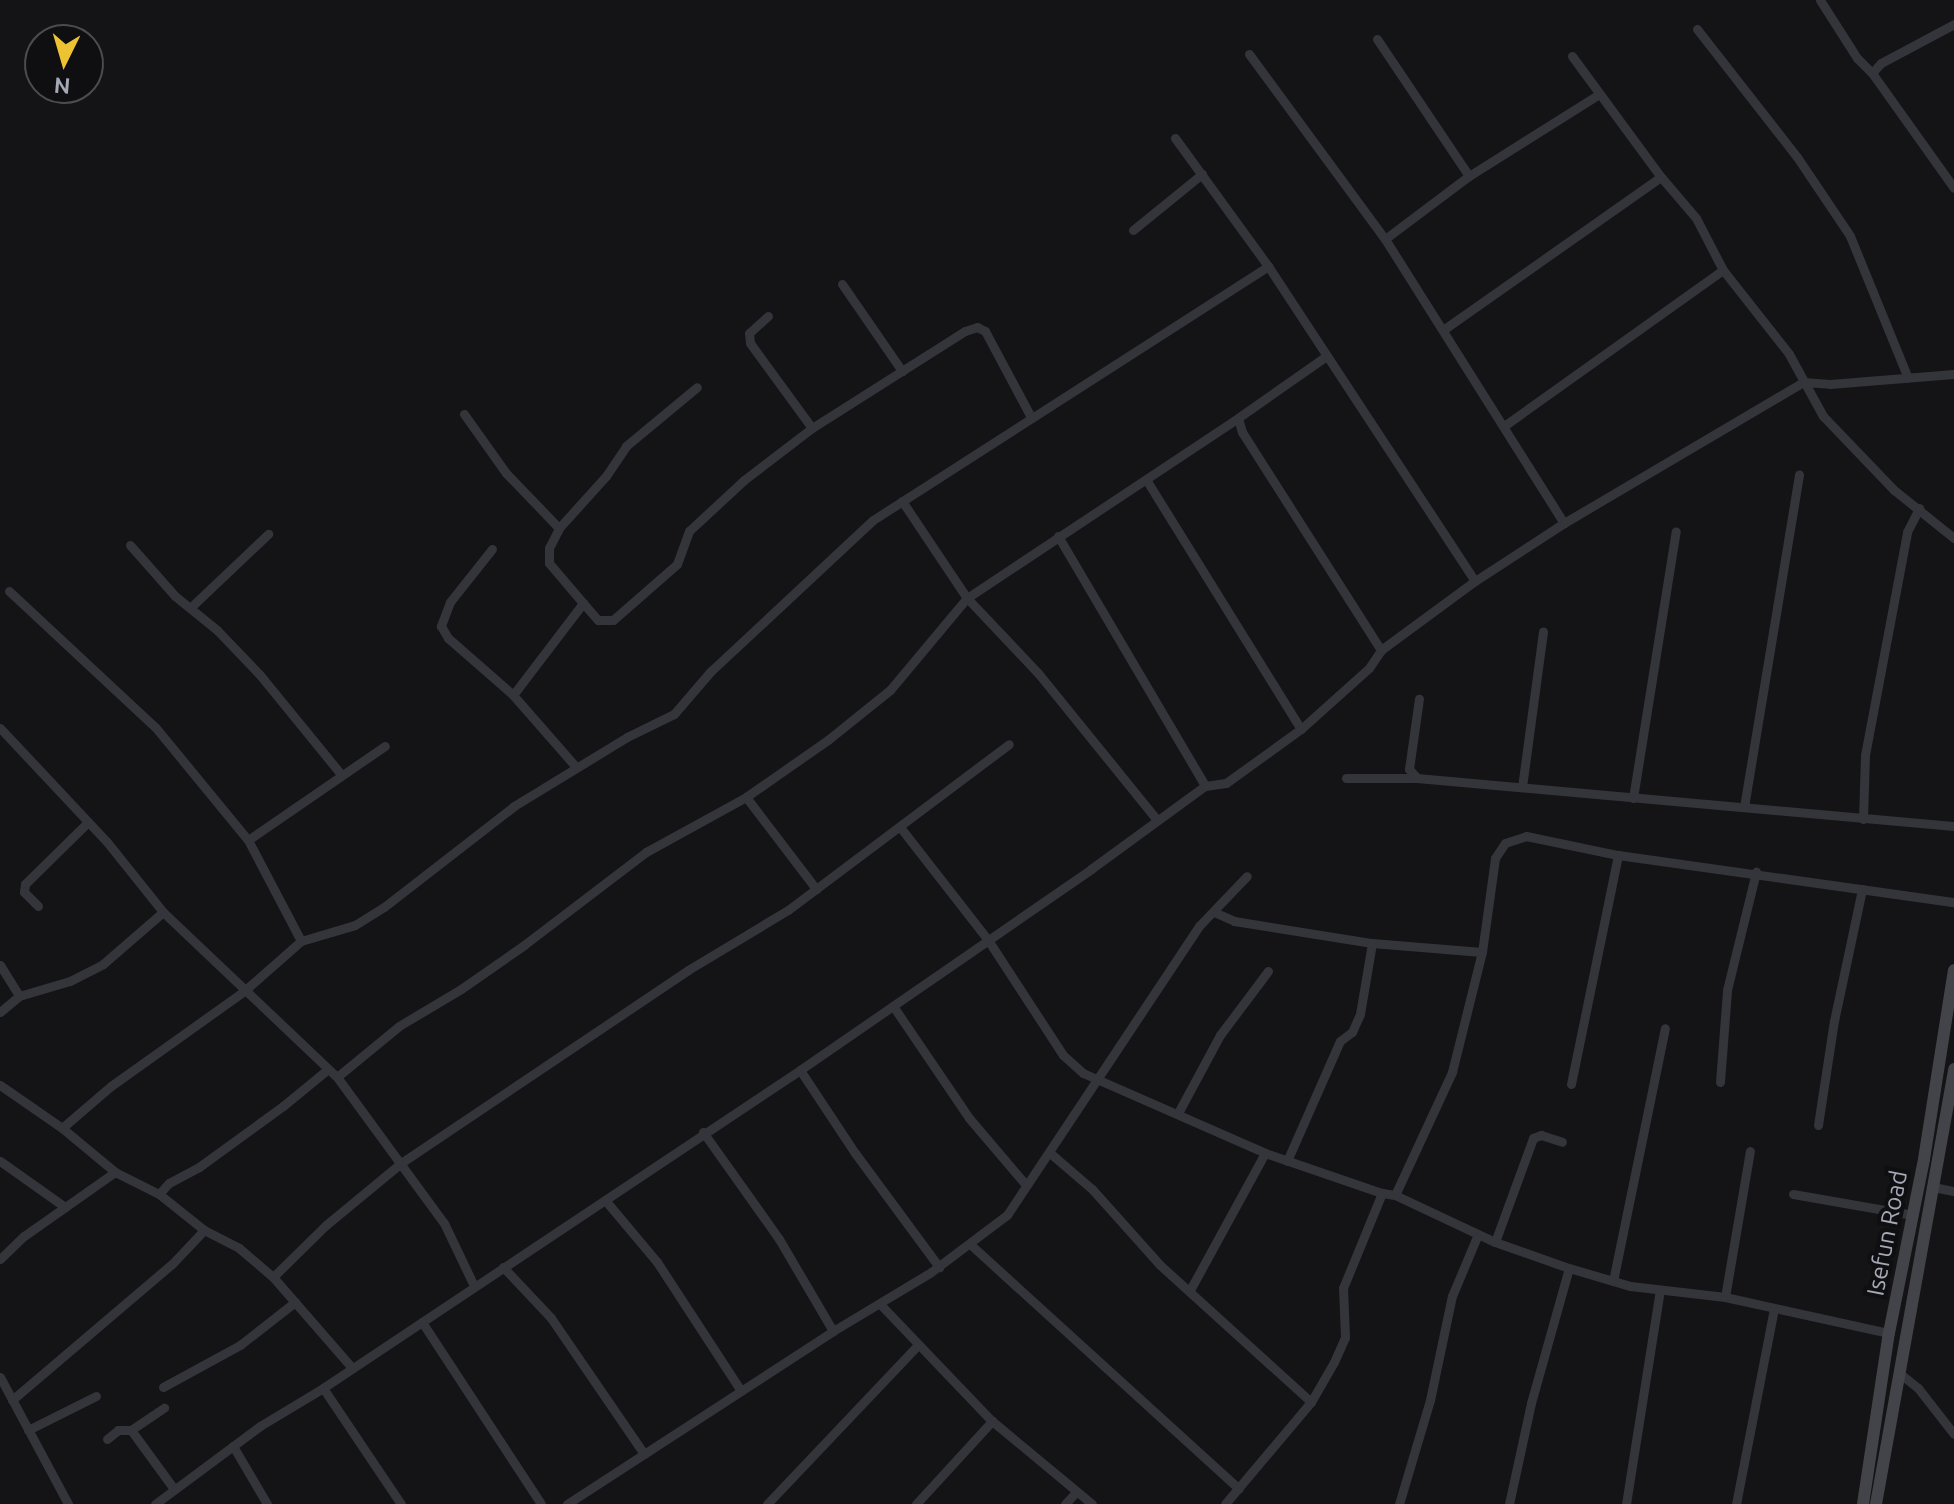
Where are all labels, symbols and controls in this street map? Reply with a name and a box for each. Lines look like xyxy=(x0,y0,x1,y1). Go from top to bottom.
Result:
north arrow xyxy=(24,24,104,104)
text: N xyxy=(53,73,71,100)
street label: Isefun Road xyxy=(1861,1168,1913,1298)

